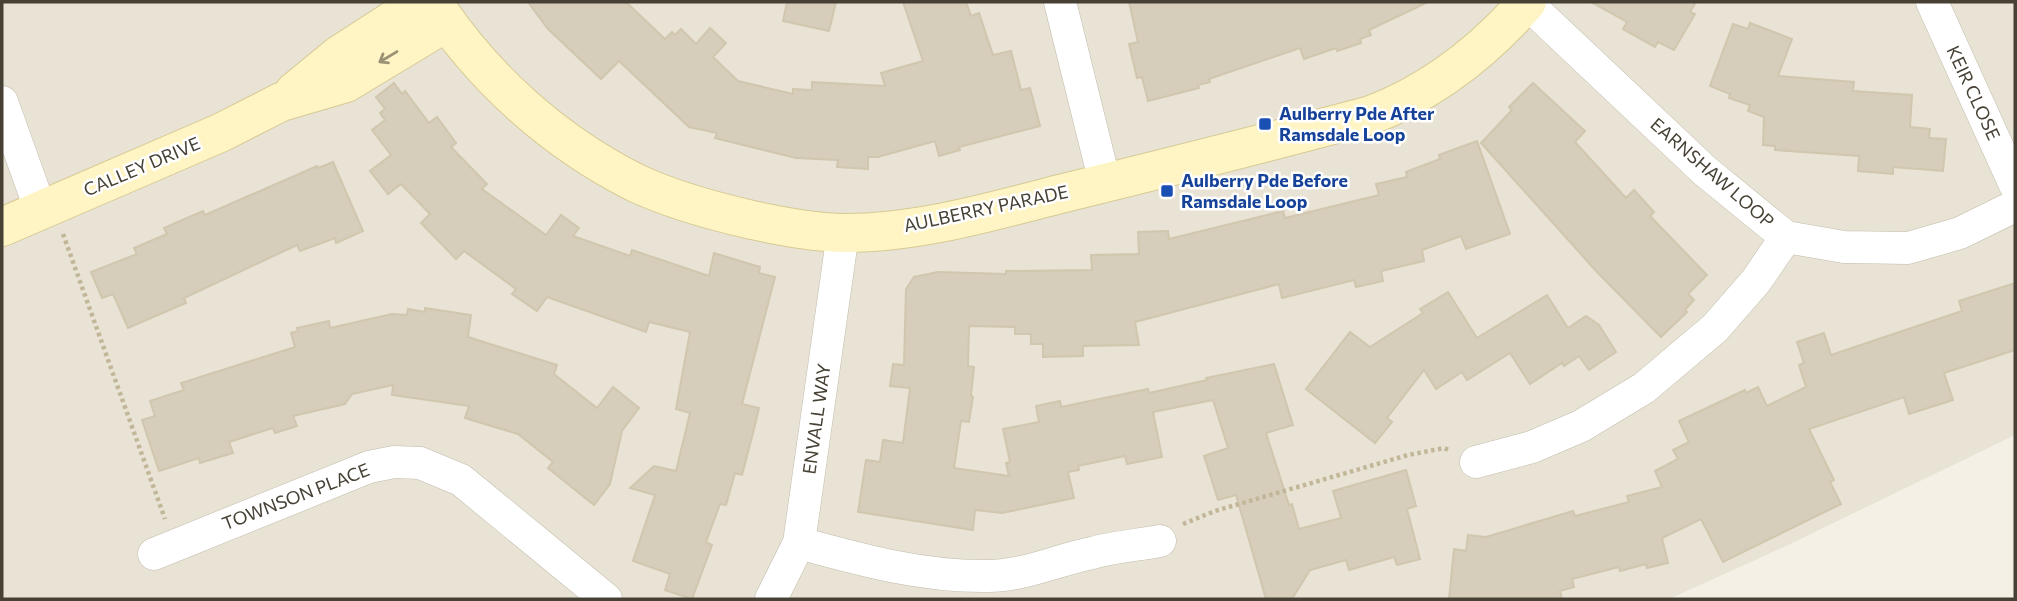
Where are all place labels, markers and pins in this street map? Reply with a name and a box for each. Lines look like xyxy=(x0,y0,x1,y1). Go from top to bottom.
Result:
place label: Aulberry Pde After Ramsdale Loop xyxy=(1279,102,1435,145)
marker: Aulberry Pde After Ramsdale Loop xyxy=(1257,116,1273,132)
place label: Aulberry Pde Before Ramsdale Loop xyxy=(1181,169,1348,212)
marker: Aulberry Pde Before Ramsdale Loop xyxy=(1159,183,1175,199)

